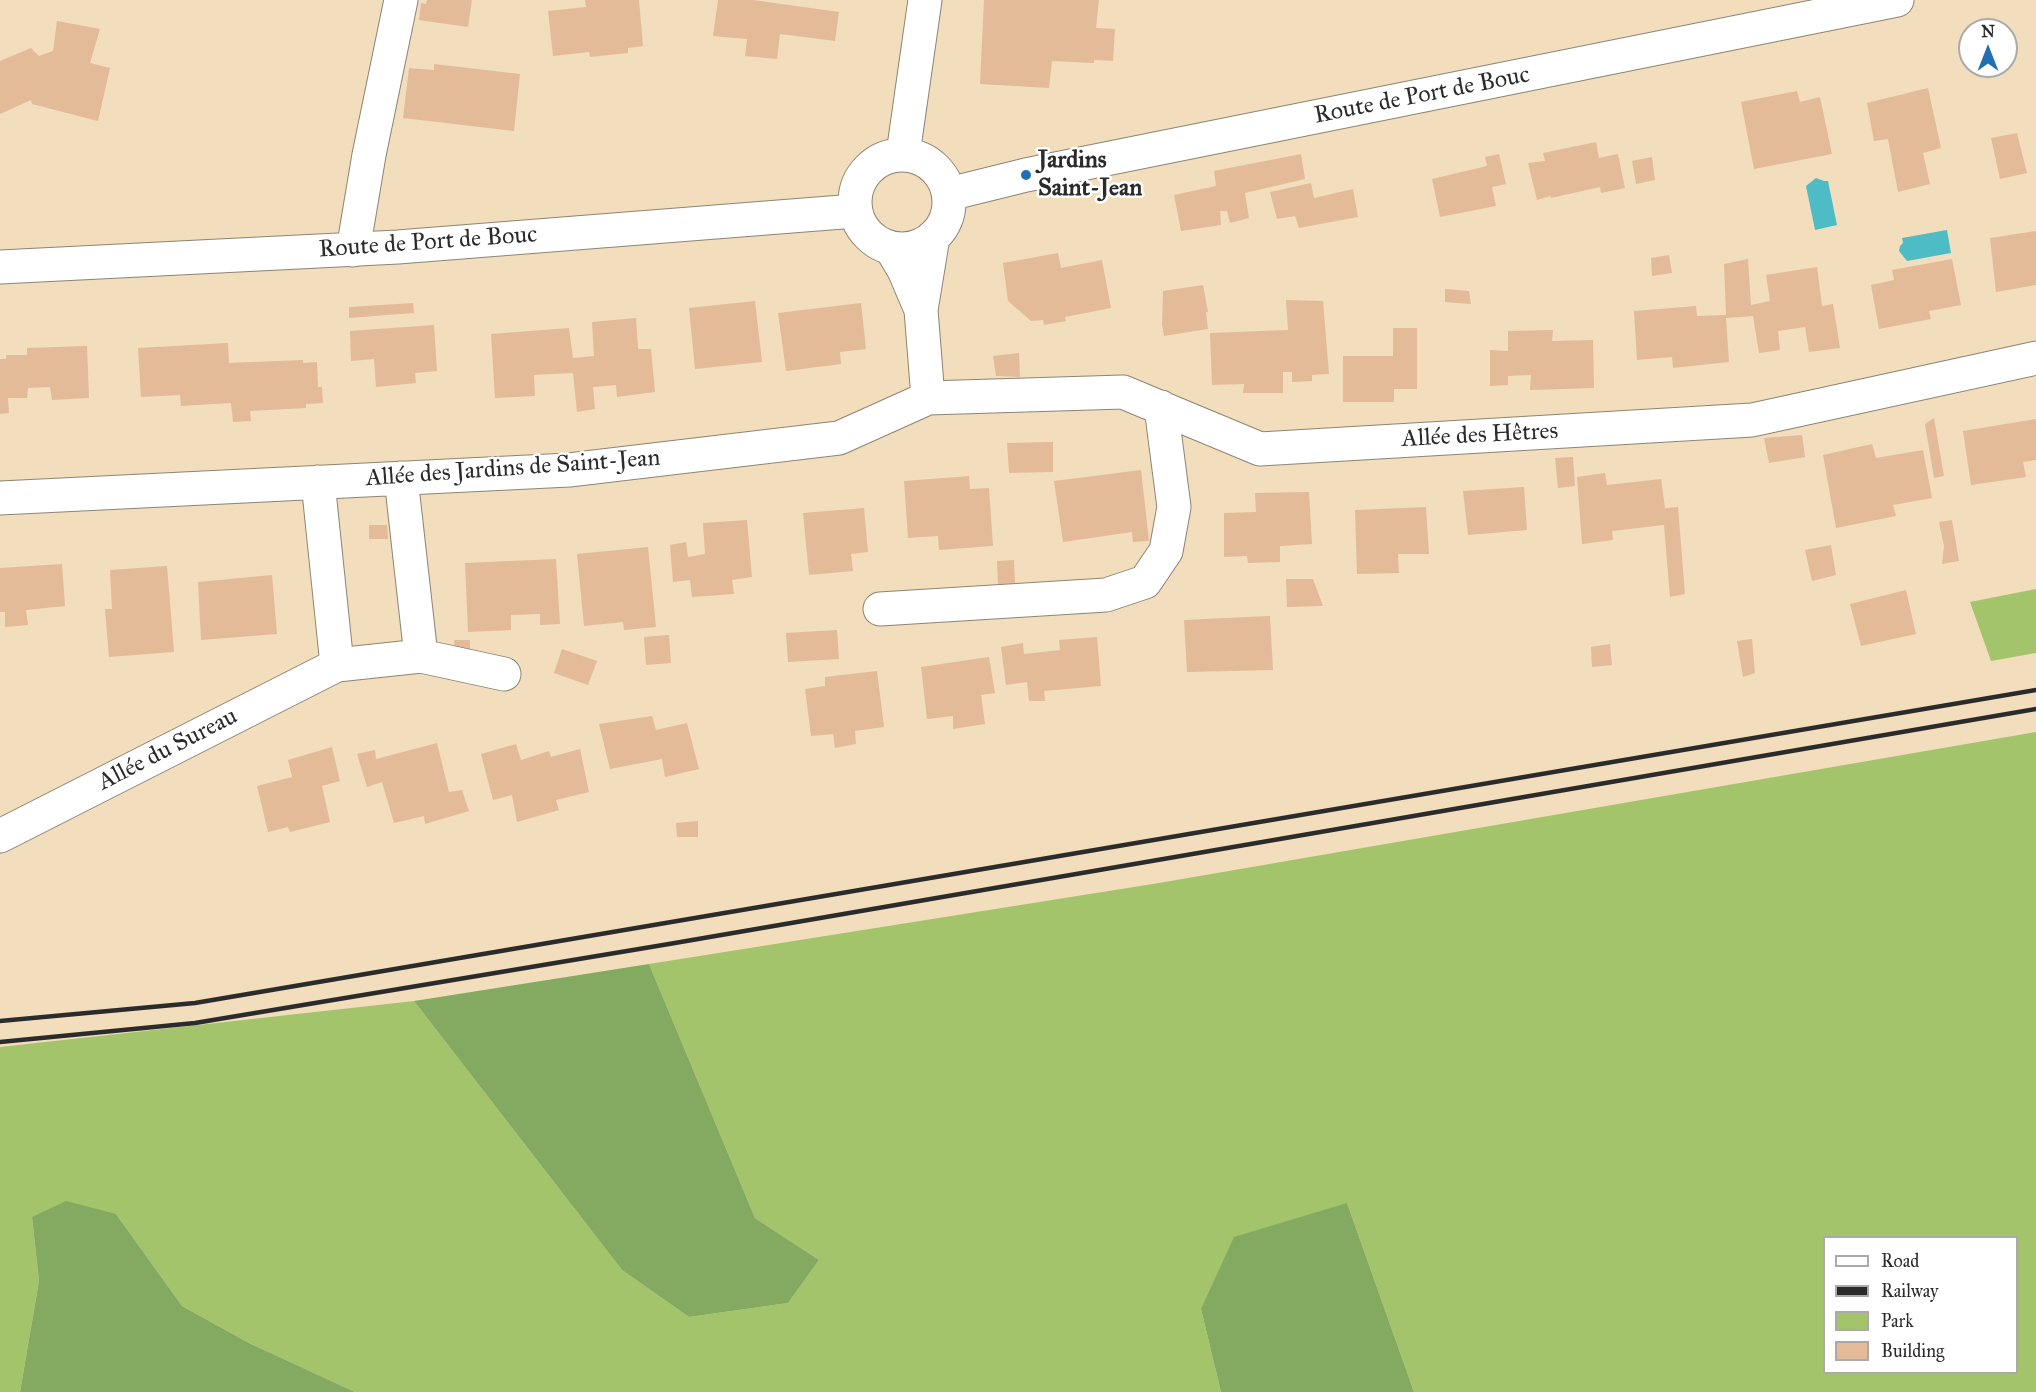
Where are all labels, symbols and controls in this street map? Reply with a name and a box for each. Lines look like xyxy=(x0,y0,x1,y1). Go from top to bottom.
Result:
north arrow xyxy=(1958,18,2018,78)
text: N xyxy=(1981,22,1995,41)
street label: Route de Port de Bouc xyxy=(1312,61,1532,131)
place label: Jardins Saint-Jean xyxy=(1038,147,1142,203)
marker: Jardins Saint-Jean xyxy=(1019,168,1033,182)
street label: Route de Port de Bouc xyxy=(318,221,538,265)
street label: Allée des Hêtres xyxy=(1401,418,1559,454)
street label: Allée des Jardins de Saint-Jean xyxy=(365,444,661,494)
street label: Allée du Sureau xyxy=(93,703,243,797)
legend xyxy=(1823,1236,2018,1374)
text: Road xyxy=(1881,1250,1919,1272)
text: Railway xyxy=(1881,1280,1938,1302)
text: Park xyxy=(1881,1310,1914,1332)
text: Building xyxy=(1881,1340,1944,1362)

